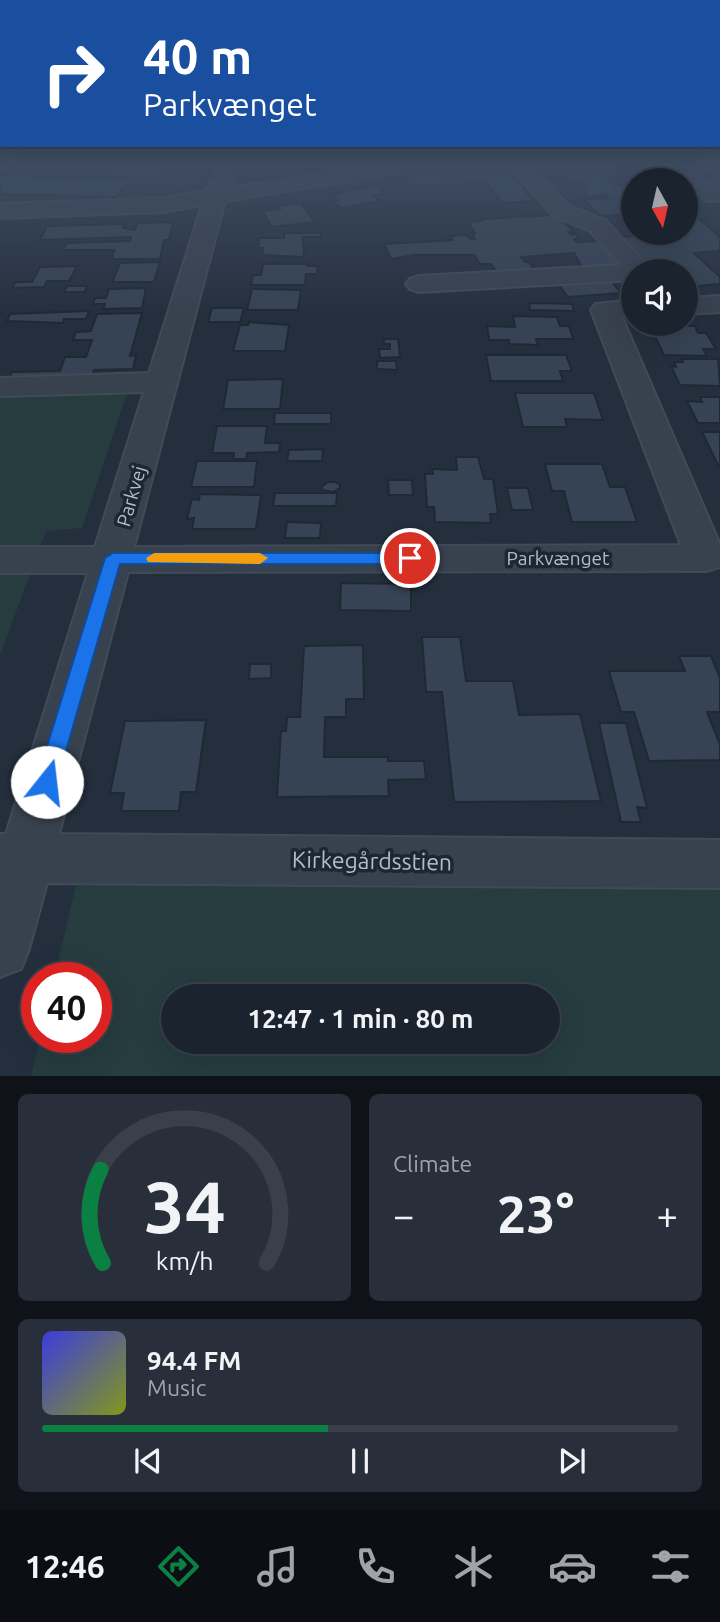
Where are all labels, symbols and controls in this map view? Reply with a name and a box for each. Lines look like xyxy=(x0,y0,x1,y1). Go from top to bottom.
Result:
icon: right xyxy=(28,28,119,119)
text: 40 m xyxy=(143,28,252,83)
text: Parkvænget xyxy=(143,86,317,122)
north arrow xyxy=(621,168,698,245)
map controls xyxy=(621,168,698,336)
button: sound xyxy=(621,259,698,336)
street label: Parkvej xyxy=(112,463,150,529)
pin xyxy=(380,528,440,588)
icon: arrive xyxy=(391,539,429,577)
street label: Parkvænget xyxy=(506,547,610,569)
position arrow xyxy=(10.0,745,84.0,819)
street label: Kirkegårdsstien xyxy=(292,847,452,874)
speed limit sign: 40 xyxy=(21,962,112,1053)
text: 12:47 · 1 min · 80 m xyxy=(247,1004,474,1033)
text: Climate xyxy=(393,1151,472,1176)
text: 34 xyxy=(143,1166,226,1248)
text: 23° xyxy=(497,1185,574,1243)
text: − xyxy=(393,1194,414,1236)
text: + xyxy=(657,1194,678,1236)
text: km/h xyxy=(156,1247,213,1275)
text: 94.4 FM xyxy=(147,1346,241,1375)
text: Music xyxy=(147,1375,206,1400)
icon: previous xyxy=(129,1442,167,1480)
icon: pause xyxy=(341,1442,379,1480)
icon: next xyxy=(553,1442,591,1480)
icon: directions xyxy=(154,1542,203,1591)
icon: music xyxy=(253,1542,302,1591)
icon: phone xyxy=(351,1542,400,1591)
icon: climate xyxy=(449,1542,498,1591)
icon: car xyxy=(548,1542,597,1591)
icon: filters xyxy=(646,1542,695,1591)
text: 12:46 xyxy=(25,1548,105,1584)

